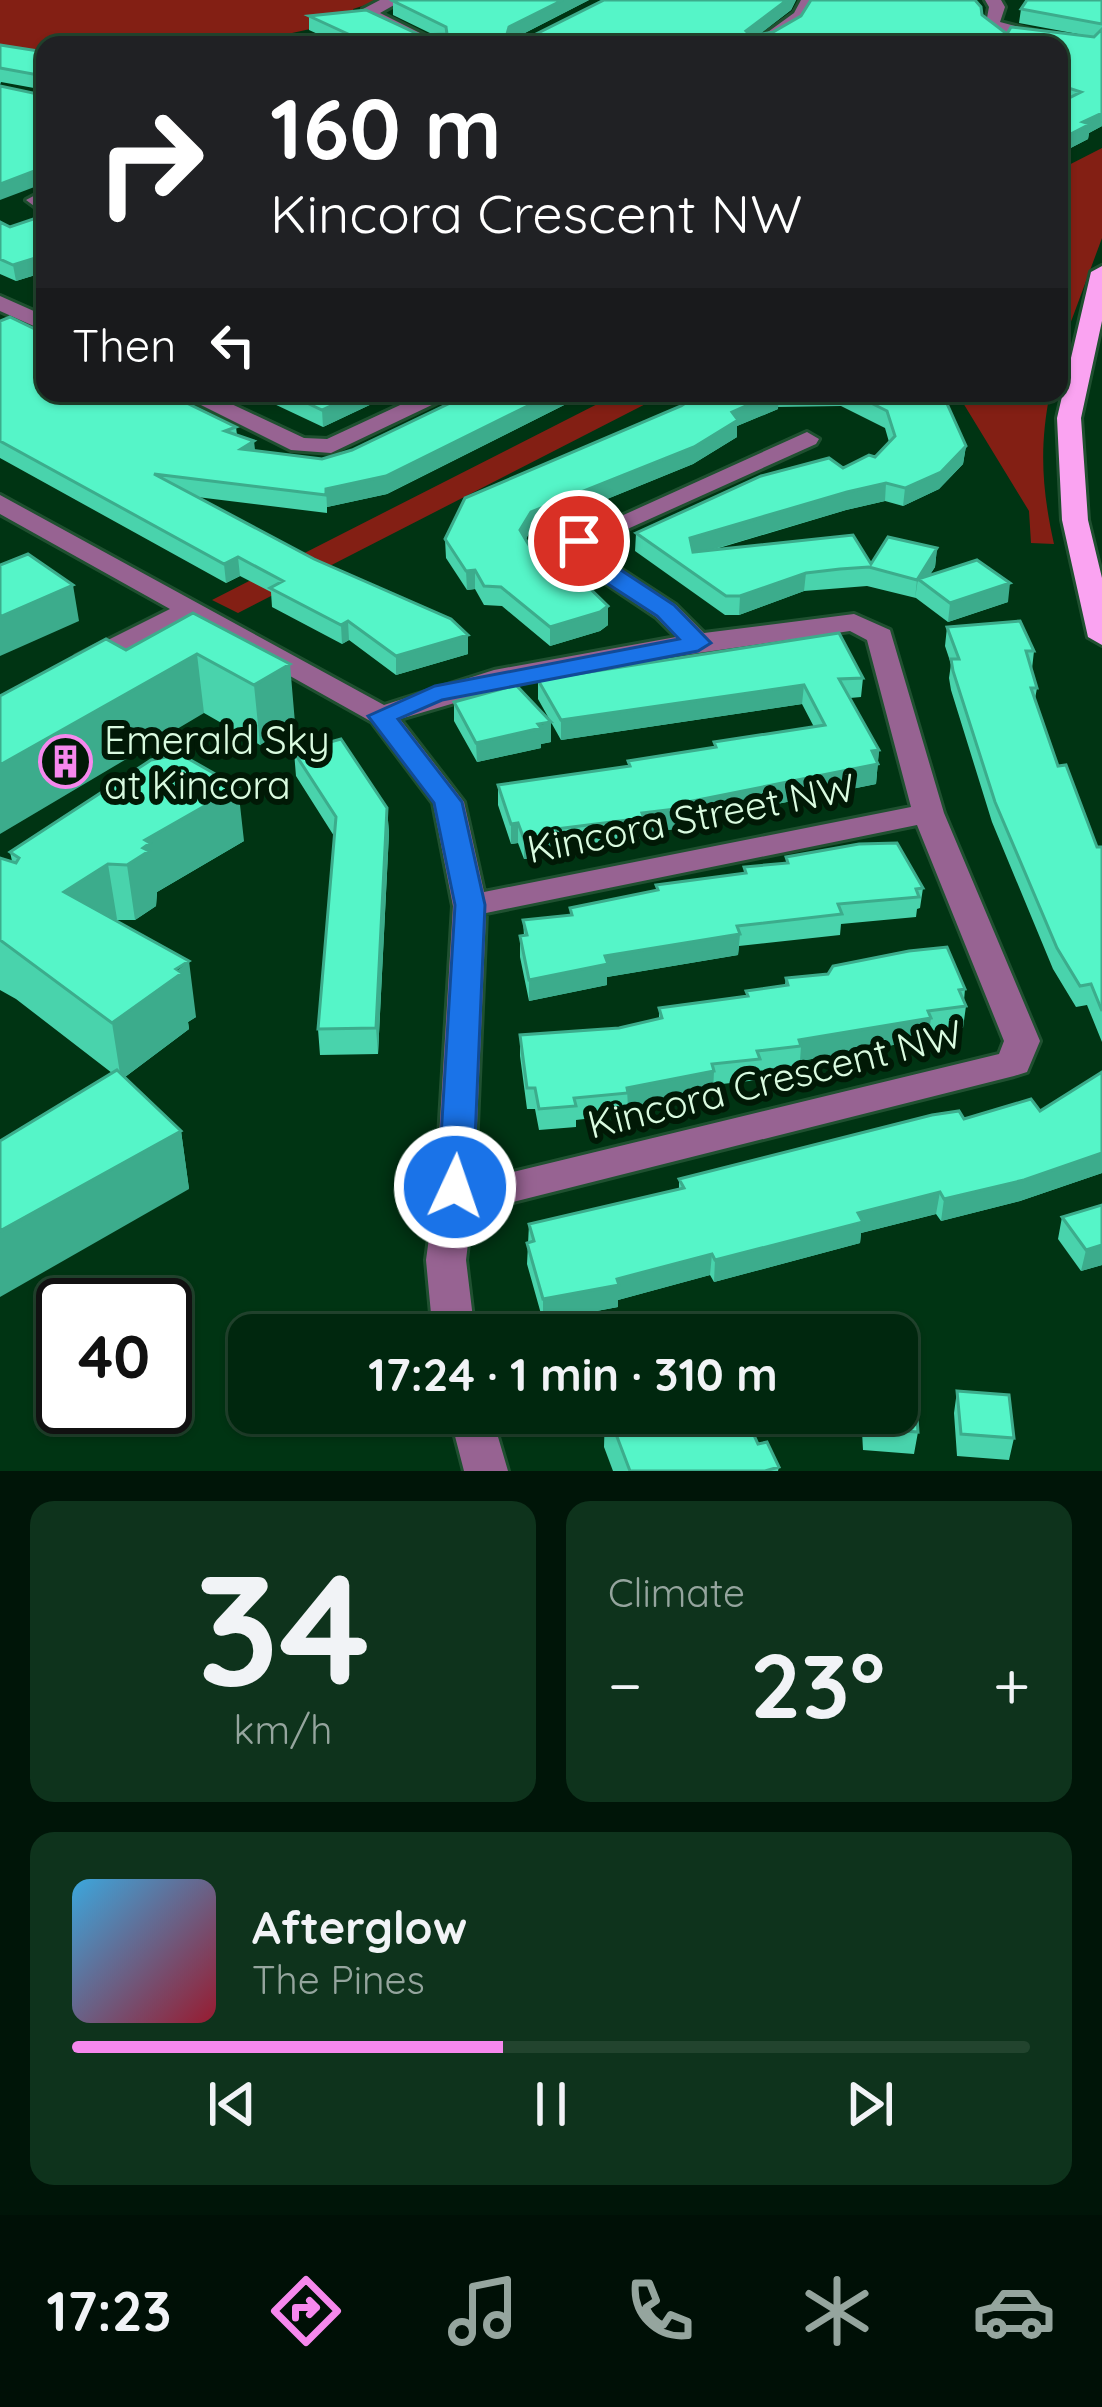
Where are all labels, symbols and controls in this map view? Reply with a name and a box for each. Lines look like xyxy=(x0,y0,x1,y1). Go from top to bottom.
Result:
text: 160 m xyxy=(270,75,502,180)
icon: right xyxy=(72,84,228,240)
text: Kincora Crescent NW xyxy=(270,179,802,247)
icon: left xyxy=(200,312,266,378)
text: Then xyxy=(72,317,176,373)
pin xyxy=(528,490,630,592)
icon: arrive xyxy=(546,508,612,574)
place label: Emerald Sky at Kincora xyxy=(104,715,330,809)
building icon: Emerald Sky at Kincora xyxy=(37,734,93,790)
street label: Kincora Street NW xyxy=(523,762,859,873)
street label: Kincora Crescent NW xyxy=(582,1008,967,1149)
position arrow xyxy=(392,1124,518,1250)
speed limit sign: 40 xyxy=(36,1278,192,1434)
text: 17:24 · 1 min · 310 m xyxy=(368,1346,778,1402)
text: 34 xyxy=(195,1529,371,1724)
text: Climate xyxy=(608,1568,745,1617)
text: 23° xyxy=(750,1628,885,1741)
text: − xyxy=(608,1643,642,1726)
text: + xyxy=(993,1643,1030,1726)
text: km/h xyxy=(234,1705,332,1754)
text: Afterglow xyxy=(252,1899,467,1955)
text: The Pines xyxy=(252,1955,425,2004)
icon: previous xyxy=(199,2071,265,2137)
icon: pause xyxy=(518,2071,584,2137)
icon: next xyxy=(837,2071,903,2137)
icon: directions xyxy=(264,2269,348,2353)
icon: music xyxy=(441,2269,525,2353)
icon: phone xyxy=(618,2269,702,2353)
icon: climate xyxy=(795,2269,879,2353)
icon: car xyxy=(972,2269,1056,2353)
text: 17:23 xyxy=(46,2277,172,2345)

